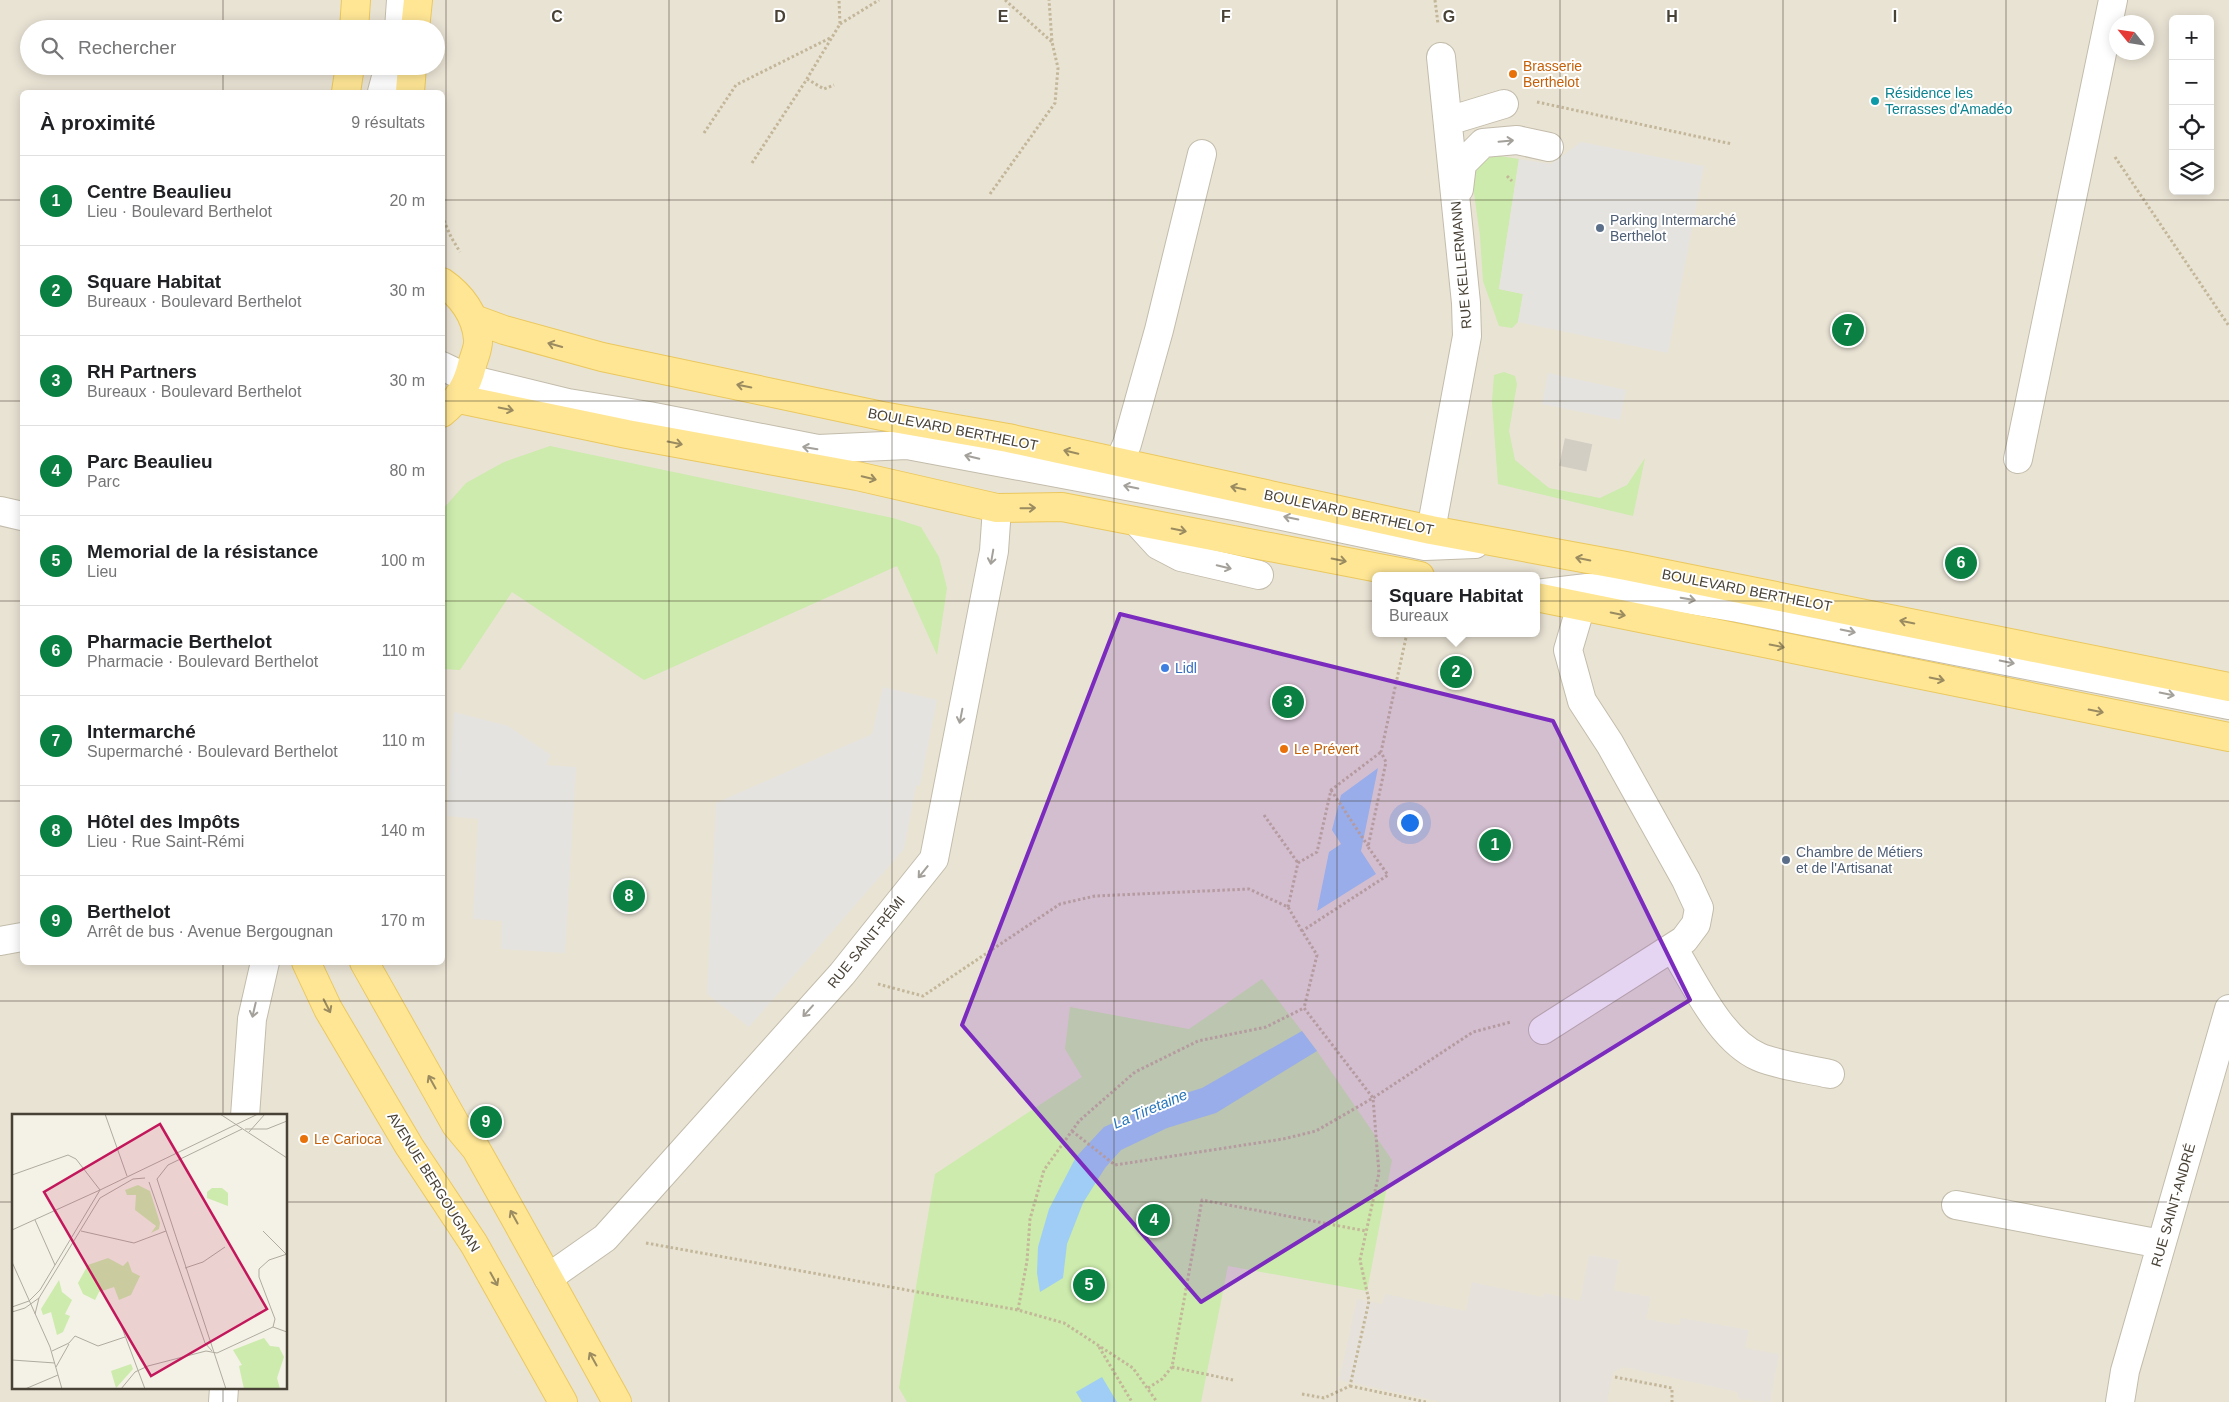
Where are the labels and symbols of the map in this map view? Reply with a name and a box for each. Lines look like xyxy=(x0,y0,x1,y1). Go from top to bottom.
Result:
text: C xyxy=(551,8,563,25)
text: D xyxy=(774,8,786,25)
text: E xyxy=(998,8,1009,25)
text: F xyxy=(1221,8,1231,25)
text: G xyxy=(1443,8,1455,25)
text: H xyxy=(1666,8,1678,25)
text: I xyxy=(1893,8,1897,25)
north arrow xyxy=(2109,15,2154,60)
place label: Brasserie Berthelot xyxy=(1523,58,1582,90)
marker: Brasserie Berthelot xyxy=(1507,68,1519,80)
place label: Résidence les Terrasses d'Amadéo xyxy=(1885,85,2012,117)
marker: Résidence les Terrasses d'Amadéo xyxy=(1869,95,1881,107)
one-way arrow xyxy=(1497,136,1513,146)
street label: RUE KELLERMANN xyxy=(1447,200,1475,330)
place label: Parking Intermarché Berthelot xyxy=(1610,212,1736,244)
marker: Parking Intermarché Berthelot xyxy=(1594,222,1606,234)
pin: 7 xyxy=(1832,311,1864,349)
one-way arrow xyxy=(547,339,563,349)
one-way arrow xyxy=(736,380,752,390)
one-way arrow xyxy=(498,405,514,414)
street label: BOULEVARD BERTHELOT xyxy=(867,405,1040,453)
one-way arrow xyxy=(666,439,682,448)
one-way arrow xyxy=(803,443,819,453)
one-way arrow xyxy=(1064,447,1080,456)
one-way arrow xyxy=(964,452,980,461)
one-way arrow xyxy=(860,474,876,483)
one-way arrow xyxy=(1124,482,1140,491)
one-way arrow xyxy=(1231,483,1247,492)
street label: BOULEVARD BERTHELOT xyxy=(1263,486,1436,538)
one-way arrow xyxy=(1020,503,1036,513)
one-way arrow xyxy=(1283,513,1299,522)
one-way arrow xyxy=(1171,526,1187,535)
pin: 6 xyxy=(1945,544,1977,582)
one-way arrow xyxy=(987,548,997,564)
one-way arrow xyxy=(1575,553,1591,563)
one-way arrow xyxy=(1330,555,1346,565)
one-way arrow xyxy=(1216,563,1232,572)
street label: BOULEVARD BERTHELOT xyxy=(1661,566,1834,614)
one-way arrow xyxy=(1680,595,1696,605)
one-way arrow xyxy=(1610,610,1626,619)
one-way arrow xyxy=(1900,617,1916,627)
one-way arrow xyxy=(1839,626,1855,636)
one-way arrow xyxy=(1769,642,1785,651)
pin: 2 xyxy=(1440,653,1472,691)
one-way arrow xyxy=(1999,658,2015,668)
place label: Lidl xyxy=(1175,660,1197,676)
marker: Lidl xyxy=(1159,662,1171,674)
one-way arrow xyxy=(1928,674,1944,684)
pin: 3 xyxy=(1272,683,1304,721)
one-way arrow xyxy=(2158,690,2174,699)
one-way arrow xyxy=(2087,707,2103,716)
one-way arrow xyxy=(956,708,966,724)
place label: Le Prévert xyxy=(1294,741,1359,757)
marker: Le Prévert xyxy=(1278,743,1290,755)
your location xyxy=(1397,810,1423,836)
pin: 1 xyxy=(1479,826,1511,864)
place label: Chambre de Métiers et de l'Artisanat xyxy=(1796,844,1923,876)
marker: Chambre de Métiers et de l'Artisanat xyxy=(1780,854,1792,866)
one-way arrow xyxy=(918,866,929,879)
pin: 8 xyxy=(613,877,645,915)
street label: RUE SAINT-RÉMI xyxy=(824,893,908,991)
one-way arrow xyxy=(322,999,332,1014)
one-way arrow xyxy=(249,1002,258,1018)
one-way arrow xyxy=(802,1004,814,1017)
one-way arrow xyxy=(427,1075,437,1090)
water label: La Tiretaine xyxy=(1110,1085,1190,1132)
pin: 9 xyxy=(470,1103,502,1141)
street label: AVENUE BERGOUGNAN xyxy=(384,1109,484,1255)
inset map xyxy=(12,1114,288,1390)
place label: Le Carioca xyxy=(314,1131,382,1147)
marker: Le Carioca xyxy=(298,1133,310,1145)
street label: RUE SAINT-ANDRÉ xyxy=(2148,1141,2198,1269)
pin: 4 xyxy=(1138,1201,1170,1239)
one-way arrow xyxy=(509,1211,519,1225)
pin: 5 xyxy=(1073,1266,1105,1304)
one-way arrow xyxy=(489,1272,499,1287)
one-way arrow xyxy=(588,1352,598,1367)

